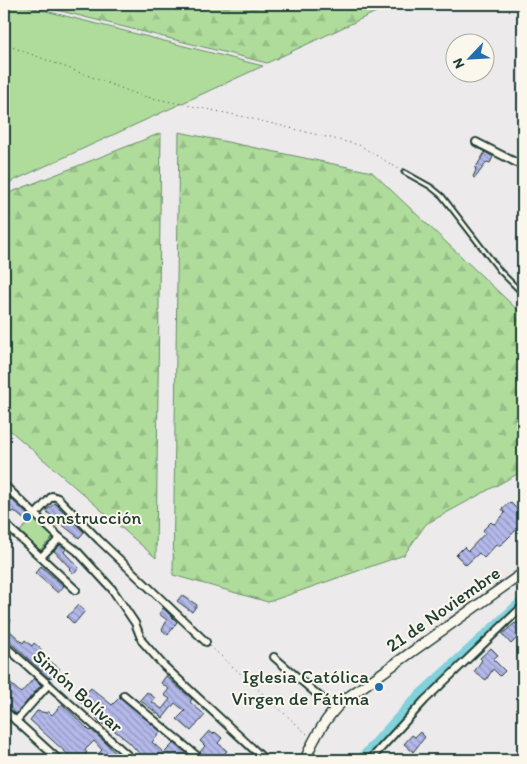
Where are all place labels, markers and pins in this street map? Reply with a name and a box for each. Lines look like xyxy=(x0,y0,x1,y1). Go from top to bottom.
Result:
place label: construcción xyxy=(37,506,142,529)
marker: construcción xyxy=(21,511,33,523)
place label: Iglesia Católica Virgen de Fátima xyxy=(231,665,369,710)
marker: Iglesia Católica Virgen de Fátima xyxy=(373,681,385,693)

